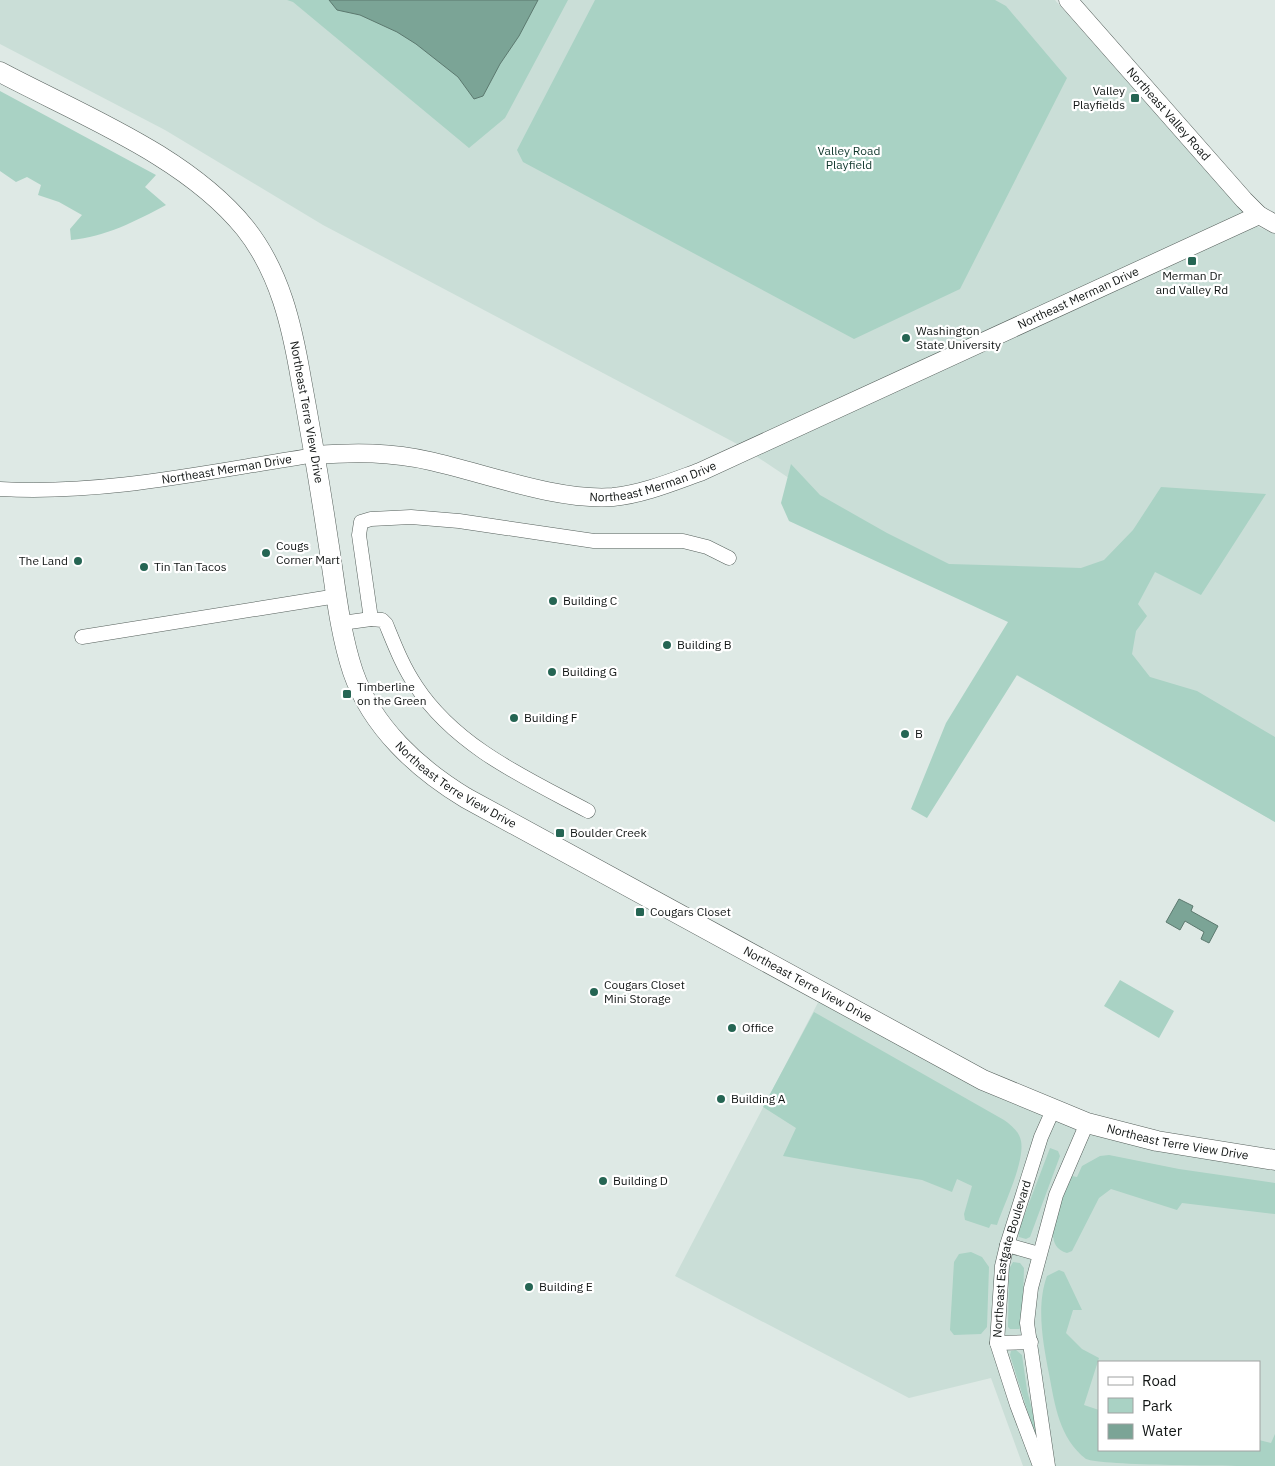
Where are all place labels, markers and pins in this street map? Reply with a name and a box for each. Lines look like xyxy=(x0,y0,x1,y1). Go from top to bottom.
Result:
place label: Valley Playfields xyxy=(1073,83,1125,112)
marker: Valley Playfields xyxy=(1129,92,1141,104)
marker: Merman Dr and Valley Rd xyxy=(1186,255,1198,267)
place label: Merman Dr and Valley Rd xyxy=(1156,268,1228,297)
place label: Washington State University xyxy=(916,323,1001,352)
marker: Washington State University xyxy=(900,332,912,344)
place label: Cougs Corner Mart xyxy=(276,538,340,567)
marker: Cougs Corner Mart xyxy=(260,547,272,559)
place label: The Land xyxy=(19,553,68,568)
marker: The Land xyxy=(72,555,84,567)
place label: Tin Tan Tacos xyxy=(154,559,227,574)
marker: Tin Tan Tacos xyxy=(138,561,150,573)
place label: Building C xyxy=(563,593,618,608)
marker: Building C xyxy=(547,595,559,607)
place label: Building B xyxy=(677,637,732,652)
marker: Building B xyxy=(661,639,673,651)
place label: Building G xyxy=(562,664,617,679)
marker: Building G xyxy=(546,666,558,678)
place label: Timberline on the Green xyxy=(357,679,427,708)
marker: Timberline on the Green xyxy=(341,688,353,700)
place label: Building F xyxy=(524,710,578,725)
marker: Building F xyxy=(508,712,520,724)
place label: B xyxy=(915,726,923,741)
marker: B xyxy=(899,728,911,740)
place label: Boulder Creek xyxy=(570,825,647,840)
marker: Boulder Creek xyxy=(554,827,566,839)
place label: Cougars Closet xyxy=(650,904,731,919)
marker: Cougars Closet xyxy=(634,906,646,918)
place label: Cougars Closet Mini Storage xyxy=(604,977,685,1006)
marker: Cougars Closet Mini Storage xyxy=(588,986,600,998)
place label: Office xyxy=(742,1020,774,1035)
marker: Office xyxy=(726,1022,738,1034)
place label: Building A xyxy=(731,1091,786,1106)
marker: Building A xyxy=(715,1093,727,1105)
place label: Building D xyxy=(613,1173,668,1188)
marker: Building D xyxy=(597,1175,609,1187)
place label: Building E xyxy=(539,1279,593,1294)
marker: Building E xyxy=(523,1281,535,1293)

